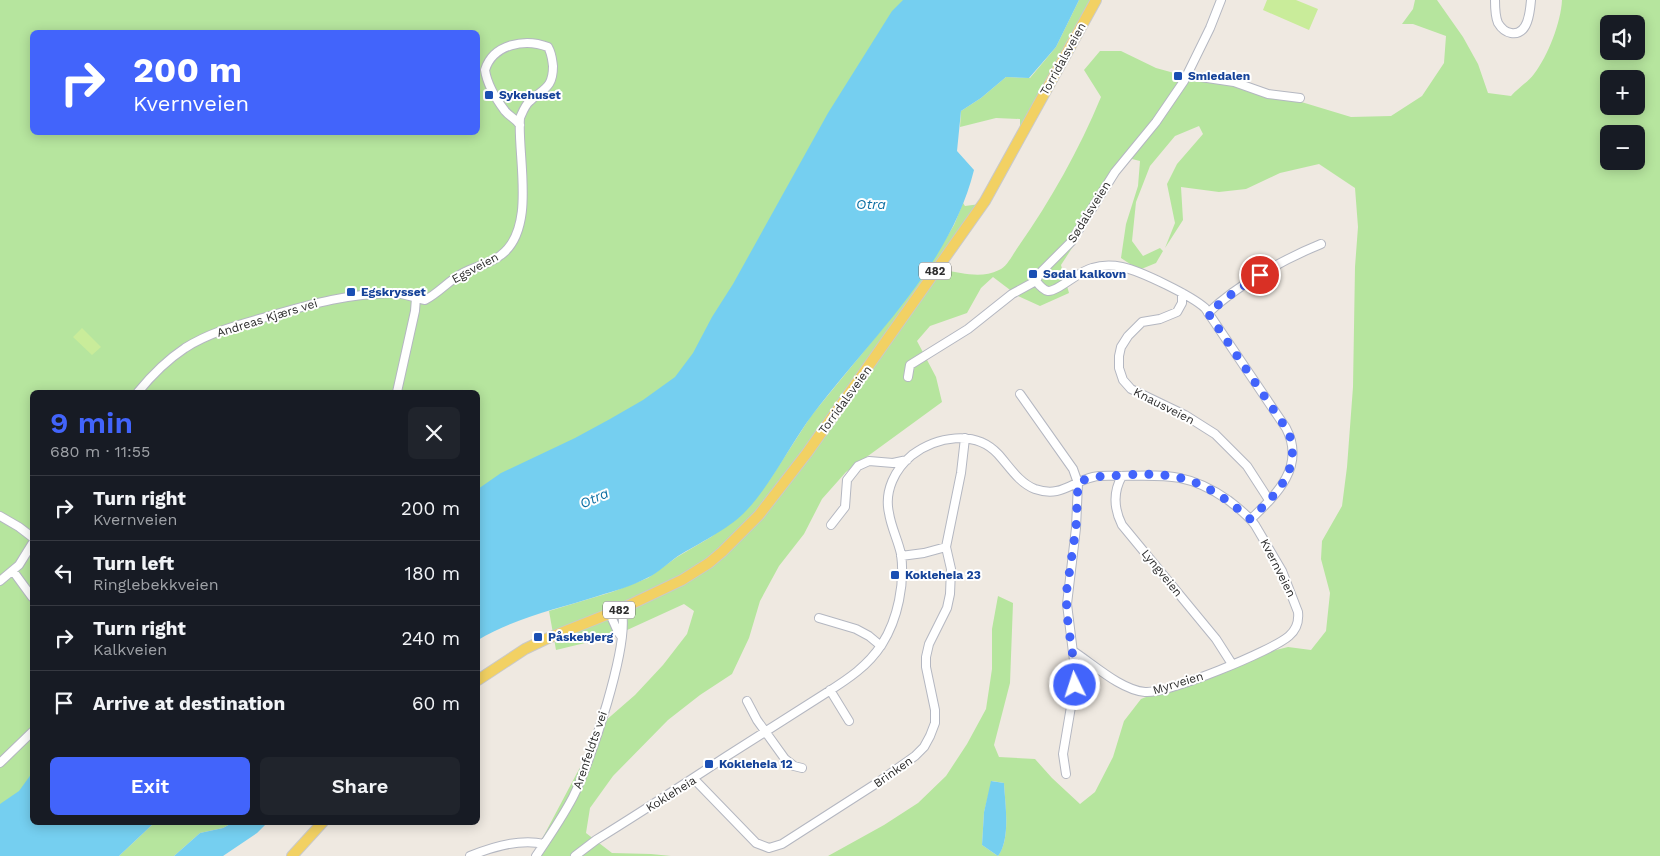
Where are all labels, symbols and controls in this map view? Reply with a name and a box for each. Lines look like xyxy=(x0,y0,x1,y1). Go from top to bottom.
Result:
map controls xyxy=(1600,15,1645,170)
button: sound xyxy=(1600,15,1645,60)
street label: Torridalsveien xyxy=(1037,20,1089,98)
text: 200 m xyxy=(133,49,242,91)
icon: right xyxy=(50,50,115,115)
place label: Smiedalen xyxy=(1188,69,1250,83)
marker: Smiedalen xyxy=(1172,70,1184,82)
button: + xyxy=(1600,70,1645,115)
place label: Sykehuset xyxy=(499,88,562,102)
marker: Sykehuset xyxy=(483,89,495,101)
text: Kvernveien xyxy=(133,91,249,116)
button: − xyxy=(1600,125,1645,170)
street label: Sødalsveien xyxy=(1065,179,1113,245)
water label: Otra xyxy=(856,196,886,212)
street label: Egsveien xyxy=(449,250,501,286)
pin xyxy=(1239,254,1281,296)
icon: arrive xyxy=(1246,261,1274,289)
road number: 482 xyxy=(919,262,951,280)
place label: Sødal kalkovn xyxy=(1043,267,1126,281)
marker: Sødal kalkovn xyxy=(1027,268,1039,280)
place label: Egskrysset xyxy=(361,285,427,299)
marker: Egskrysset xyxy=(345,286,357,298)
street label: Andreas Kjærs vei xyxy=(215,296,319,340)
street label: Torridalsveien xyxy=(816,363,874,437)
street label: Knausveien xyxy=(1131,385,1197,427)
text: 9 min xyxy=(50,405,133,440)
button: close xyxy=(408,407,460,459)
text: 680 m · 11:55 xyxy=(50,442,150,461)
water label: Otra xyxy=(577,484,611,511)
text: Turn right xyxy=(93,487,186,510)
icon: right xyxy=(50,494,78,522)
text: 200 m xyxy=(401,497,460,520)
text: Kvernveien xyxy=(93,510,177,529)
street label: Kvernveien xyxy=(1257,537,1299,599)
street label: Lyngveien xyxy=(1139,547,1185,599)
text: Turn left xyxy=(93,552,174,575)
icon: left xyxy=(50,559,78,587)
text: 180 m xyxy=(404,562,460,585)
place label: Kokleheia 23 xyxy=(905,568,981,582)
marker: Kokleheia 23 xyxy=(889,569,901,581)
text: Ringlebekkveien xyxy=(93,575,219,594)
road number: 482 xyxy=(603,602,635,618)
text: Turn right xyxy=(93,617,186,640)
icon: right xyxy=(50,624,78,652)
text: 240 m xyxy=(401,627,460,650)
place label: Påskebjerg xyxy=(548,630,613,644)
marker: Påskebjerg xyxy=(532,631,544,643)
text: Kalkveien xyxy=(93,640,167,659)
position arrow xyxy=(1048,658,1100,710)
street label: Myrveien xyxy=(1151,669,1205,697)
icon: arrive xyxy=(50,689,78,717)
text: Arrive at destination xyxy=(93,692,285,715)
text: 60 m xyxy=(412,692,460,715)
street label: Arenfeldts vei xyxy=(570,709,610,791)
street label: Brinken xyxy=(871,754,915,790)
button: Exit xyxy=(50,757,250,815)
button: Share xyxy=(260,757,460,815)
place label: Kokleheia 12 xyxy=(719,757,793,771)
marker: Kokleheia 12 xyxy=(703,758,715,770)
street label: Kokleheia xyxy=(643,773,699,815)

